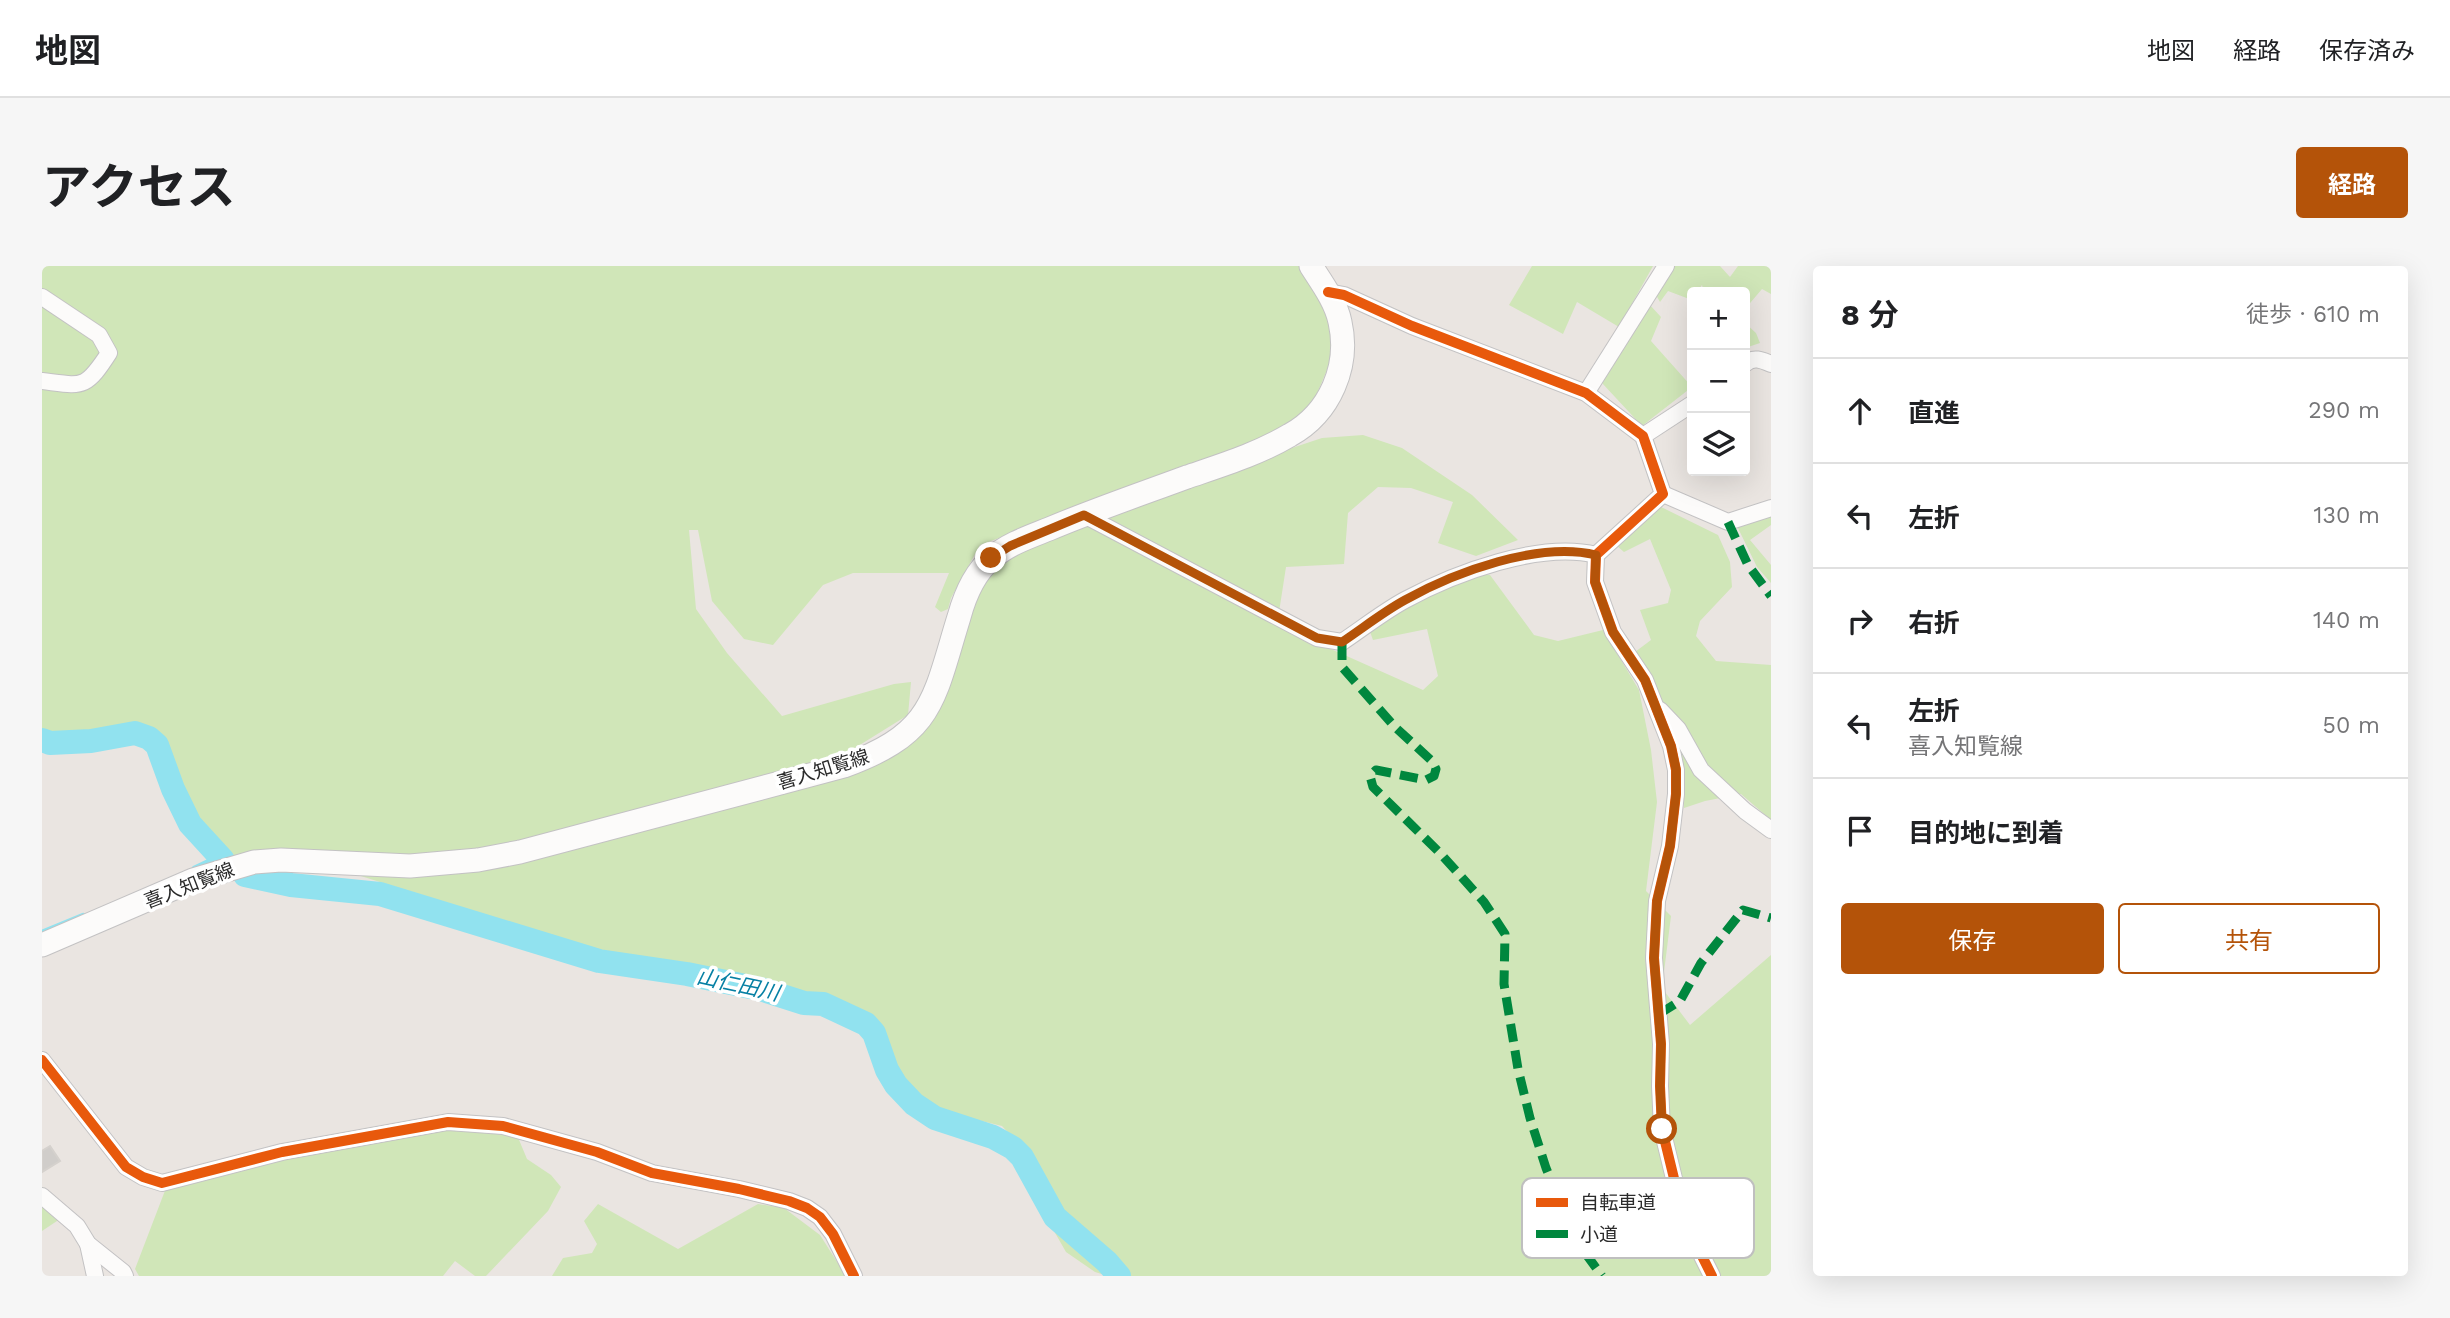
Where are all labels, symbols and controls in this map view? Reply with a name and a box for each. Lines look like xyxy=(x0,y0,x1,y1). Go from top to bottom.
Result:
text: 地図 xyxy=(35,31,101,70)
text: 地図 xyxy=(2147,37,2195,65)
text: 経路 xyxy=(2233,37,2281,65)
text: 保存済み xyxy=(2319,37,2415,65)
button: 経路 xyxy=(2296,147,2408,218)
text: アクセス xyxy=(42,158,236,216)
map controls xyxy=(1687,287,1750,476)
button: + xyxy=(1687,287,1750,350)
text: 8 分 xyxy=(1841,297,1898,332)
text: 徒歩 · 610 m xyxy=(2246,301,2380,328)
button: − xyxy=(1687,350,1750,413)
icon: ahead xyxy=(1841,392,1879,430)
text: 290 m xyxy=(2308,397,2380,424)
text: 直進 xyxy=(1908,398,1960,428)
button: layers xyxy=(1687,413,1750,476)
icon: left xyxy=(1841,497,1879,535)
text: 130 m xyxy=(2314,502,2380,529)
text: 左折 xyxy=(1908,503,1960,533)
route end xyxy=(975,542,1006,573)
icon: right xyxy=(1841,602,1879,640)
text: 140 m xyxy=(2313,607,2380,634)
text: 右折 xyxy=(1908,608,1960,638)
text: 左折 xyxy=(1908,696,1960,726)
icon: left xyxy=(1841,707,1879,745)
text: 50 m xyxy=(2323,712,2380,739)
text: 喜入知覧線 xyxy=(1908,733,2023,760)
street label: 喜入知覧線 xyxy=(774,745,872,794)
icon: arrive xyxy=(1841,812,1879,850)
text: 目的地に到着 xyxy=(1908,818,2064,848)
street label: 喜入知覧線 xyxy=(141,858,238,913)
button: 保存 xyxy=(1841,903,2104,974)
button: 共有 xyxy=(2118,903,2380,974)
water label: 山仁田川 xyxy=(694,964,784,1006)
route start xyxy=(1646,1113,1677,1144)
legend xyxy=(1522,1178,1754,1258)
text: 自転車道 xyxy=(1580,1191,1656,1214)
text: 小道 xyxy=(1580,1223,1618,1246)

